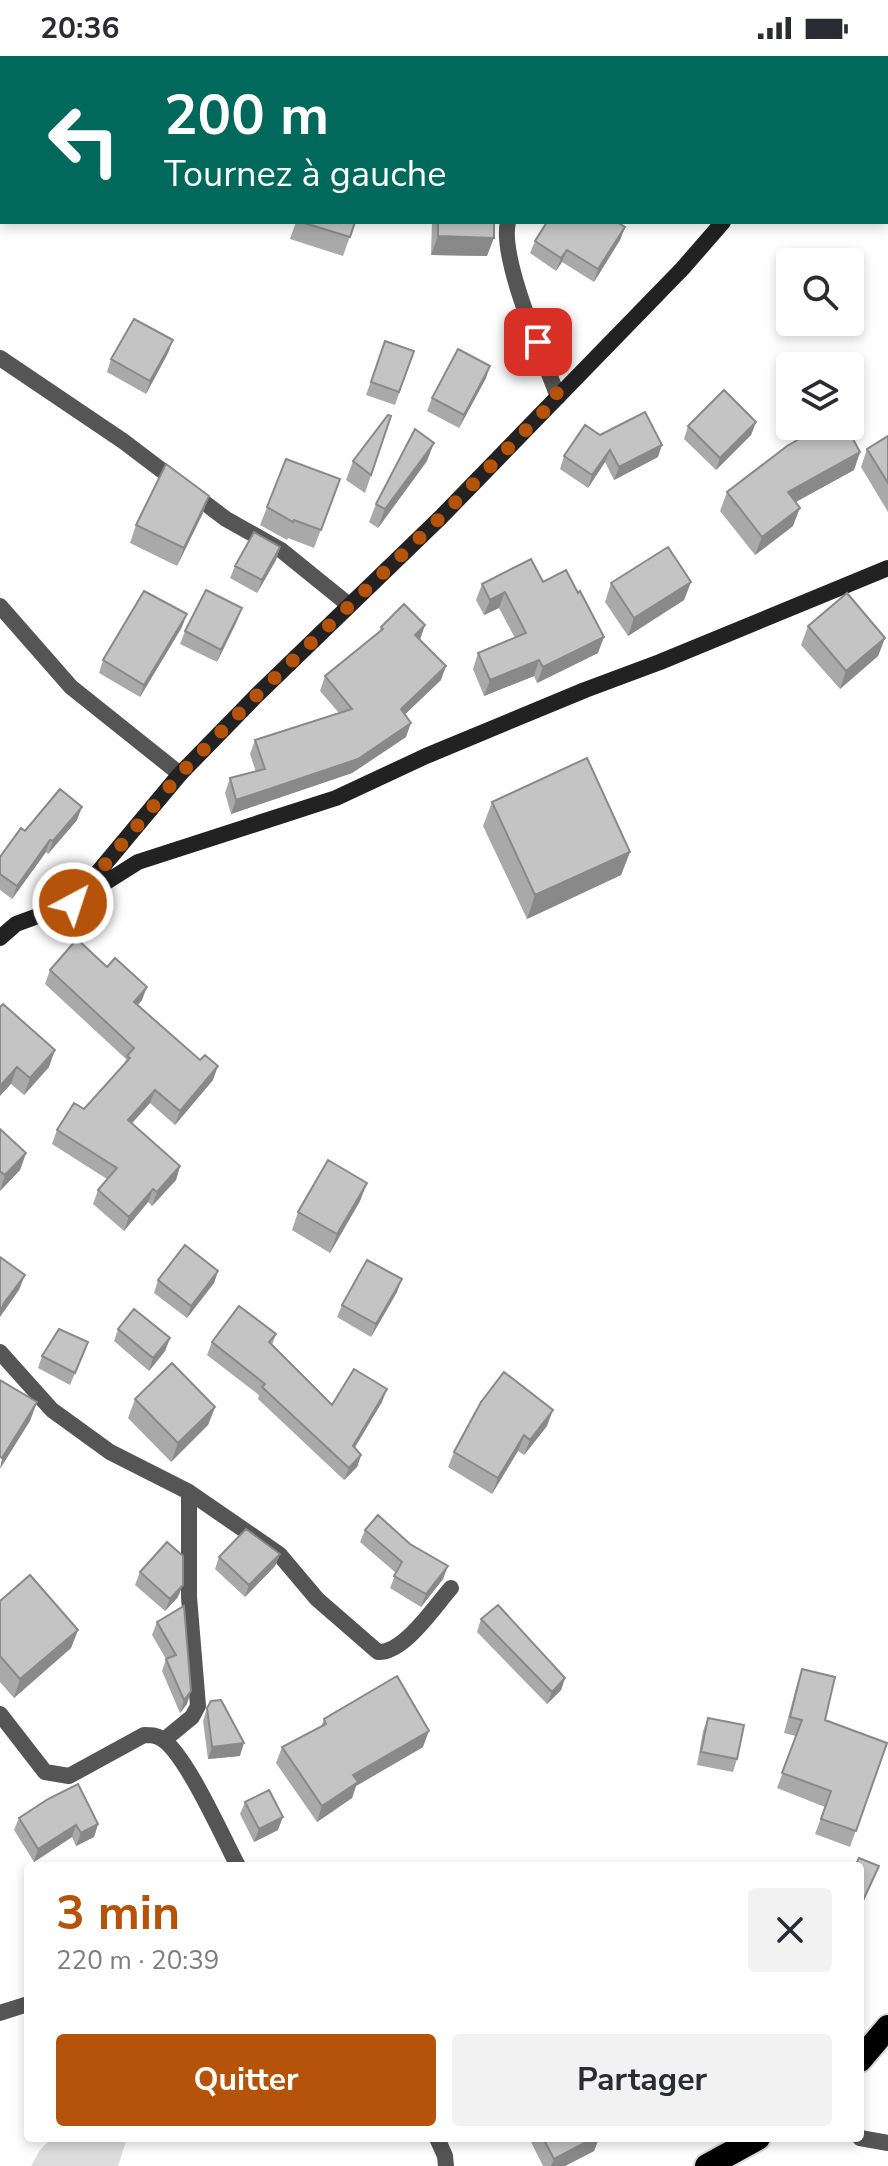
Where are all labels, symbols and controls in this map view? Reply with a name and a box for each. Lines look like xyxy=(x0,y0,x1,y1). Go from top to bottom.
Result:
text: 20:36 xyxy=(40,8,119,49)
text: 200 m xyxy=(164,77,329,154)
icon: left xyxy=(32,88,136,192)
text: Tournez à gauche xyxy=(164,150,446,199)
map controls xyxy=(776,248,864,440)
button: search xyxy=(776,248,864,336)
pin xyxy=(504,308,572,376)
icon: arrive xyxy=(516,320,560,364)
button: layers xyxy=(776,352,864,440)
position arrow xyxy=(31,861,115,945)
text: 3 min xyxy=(56,1880,180,1946)
button: close xyxy=(748,1888,832,1972)
text: 220 m · 20:39 xyxy=(56,1943,219,1978)
button: Quitter xyxy=(56,2034,436,2126)
button: Partager xyxy=(452,2034,832,2126)

